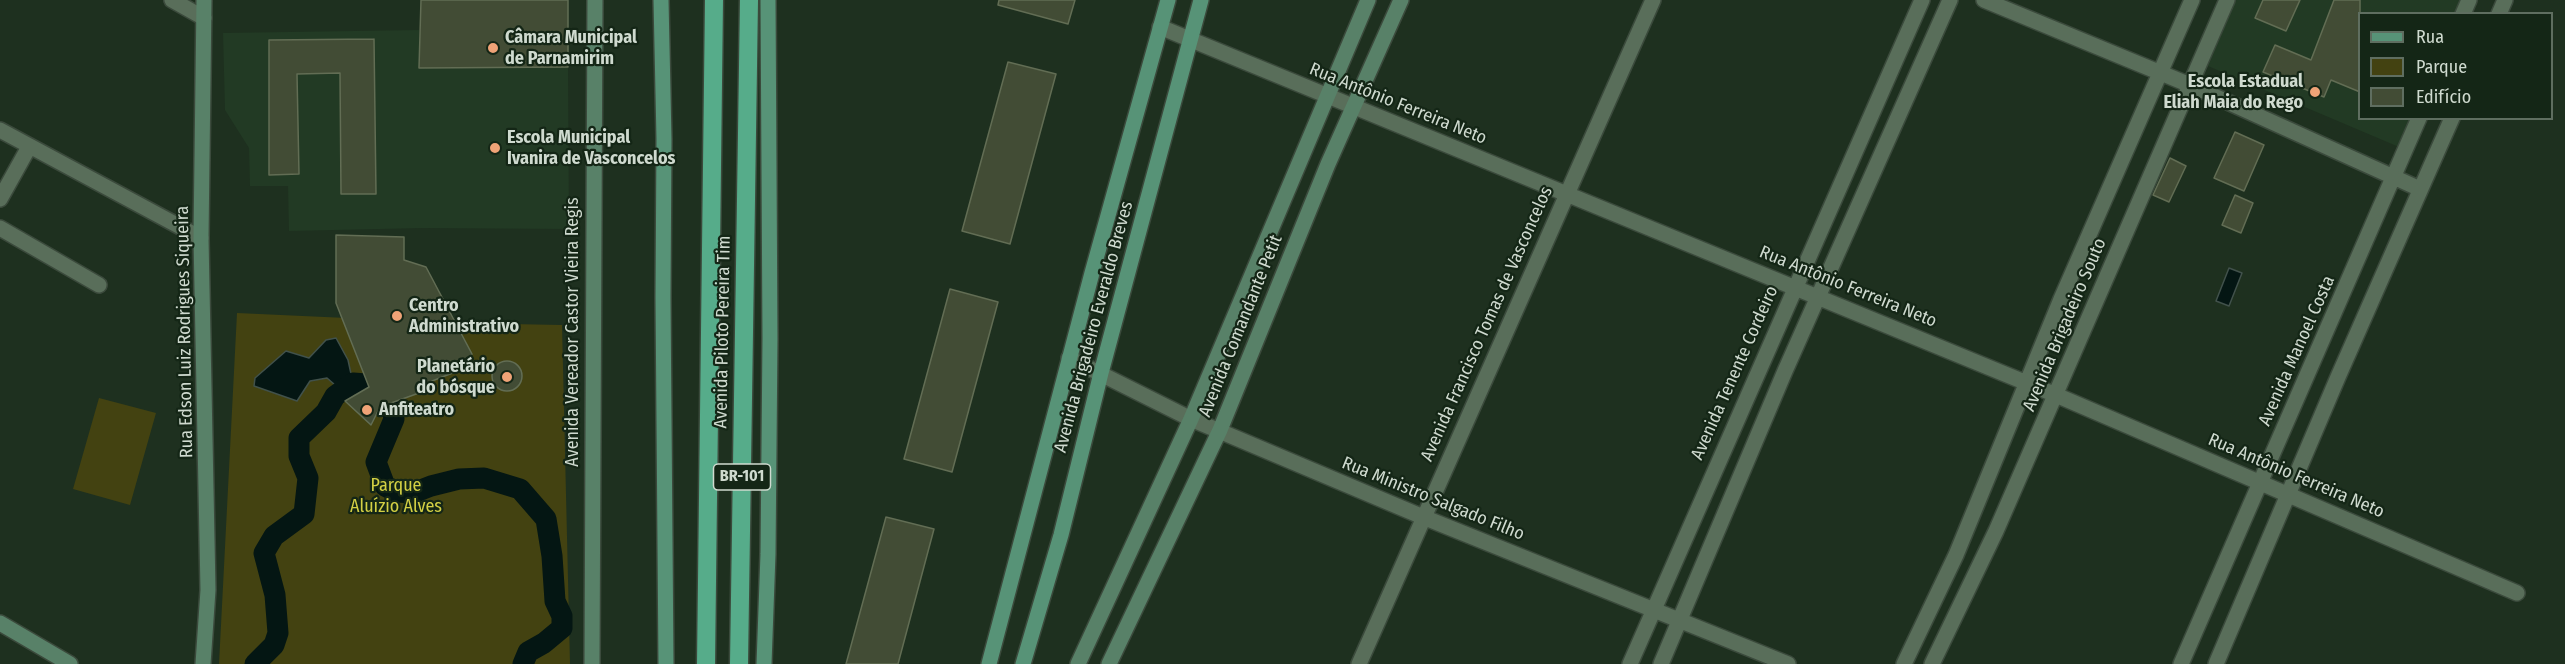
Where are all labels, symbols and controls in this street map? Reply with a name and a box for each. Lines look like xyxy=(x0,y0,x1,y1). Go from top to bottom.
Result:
legend xyxy=(2358,12,2553,120)
text: Rua xyxy=(2416,26,2444,48)
place label: Câmara Municipal de Parnamirim xyxy=(505,27,637,70)
marker: Câmara Municipal de Parnamirim xyxy=(486,41,500,55)
text: Parque xyxy=(2416,56,2467,78)
street label: Rua Antônio Ferreira Neto xyxy=(1306,59,1490,149)
place label: Escola Estadual Eliah Maia do Rego xyxy=(2163,71,2303,113)
marker: Escola Estadual Eliah Maia do Rego xyxy=(2308,85,2322,99)
text: Edifício xyxy=(2416,86,2471,108)
place label: Escola Municipal Ivanira de Vasconcelos xyxy=(507,127,675,170)
marker: Escola Municipal Ivanira de Vasconcelos xyxy=(488,141,502,155)
street label: Avenida Francisco Tomas de Vasconcelos xyxy=(1416,183,1558,465)
street label: Avenida Vereador Castor Vieira Regis xyxy=(562,197,584,467)
street label: Avenida Brigadeiro Everaldo Breves xyxy=(1050,199,1138,455)
street label: Rua Edson Luiz Rodrigues Siqueira xyxy=(172,206,198,458)
street label: Avenida Comandante Petit xyxy=(1195,232,1287,420)
street label: Avenida Piloto Pereira Tim xyxy=(711,235,735,429)
street label: Avenida Brigadeiro Souto xyxy=(2019,235,2111,415)
street label: Rua Antônio Ferreira Neto xyxy=(1756,242,1940,332)
street label: Avenida Manoel Costa xyxy=(2254,273,2340,429)
street label: Avenida Tenente Cordeiro xyxy=(1687,283,1783,463)
place label: Centro Administrativo xyxy=(409,295,519,338)
marker: Centro Administrativo xyxy=(390,309,404,323)
place label: Planetário do bósque xyxy=(416,356,495,398)
marker: Planetário do bósque xyxy=(500,370,514,384)
place label: Anfiteatro xyxy=(379,399,454,421)
marker: Anfiteatro xyxy=(360,403,374,417)
street label: Rua Antônio Ferreira Neto xyxy=(2205,429,2387,523)
street label: Rua Ministro Salgado Filho xyxy=(1339,452,1527,546)
road number: BR-101 xyxy=(714,464,771,490)
park label: Parque Aluízio Alves xyxy=(350,475,442,518)

